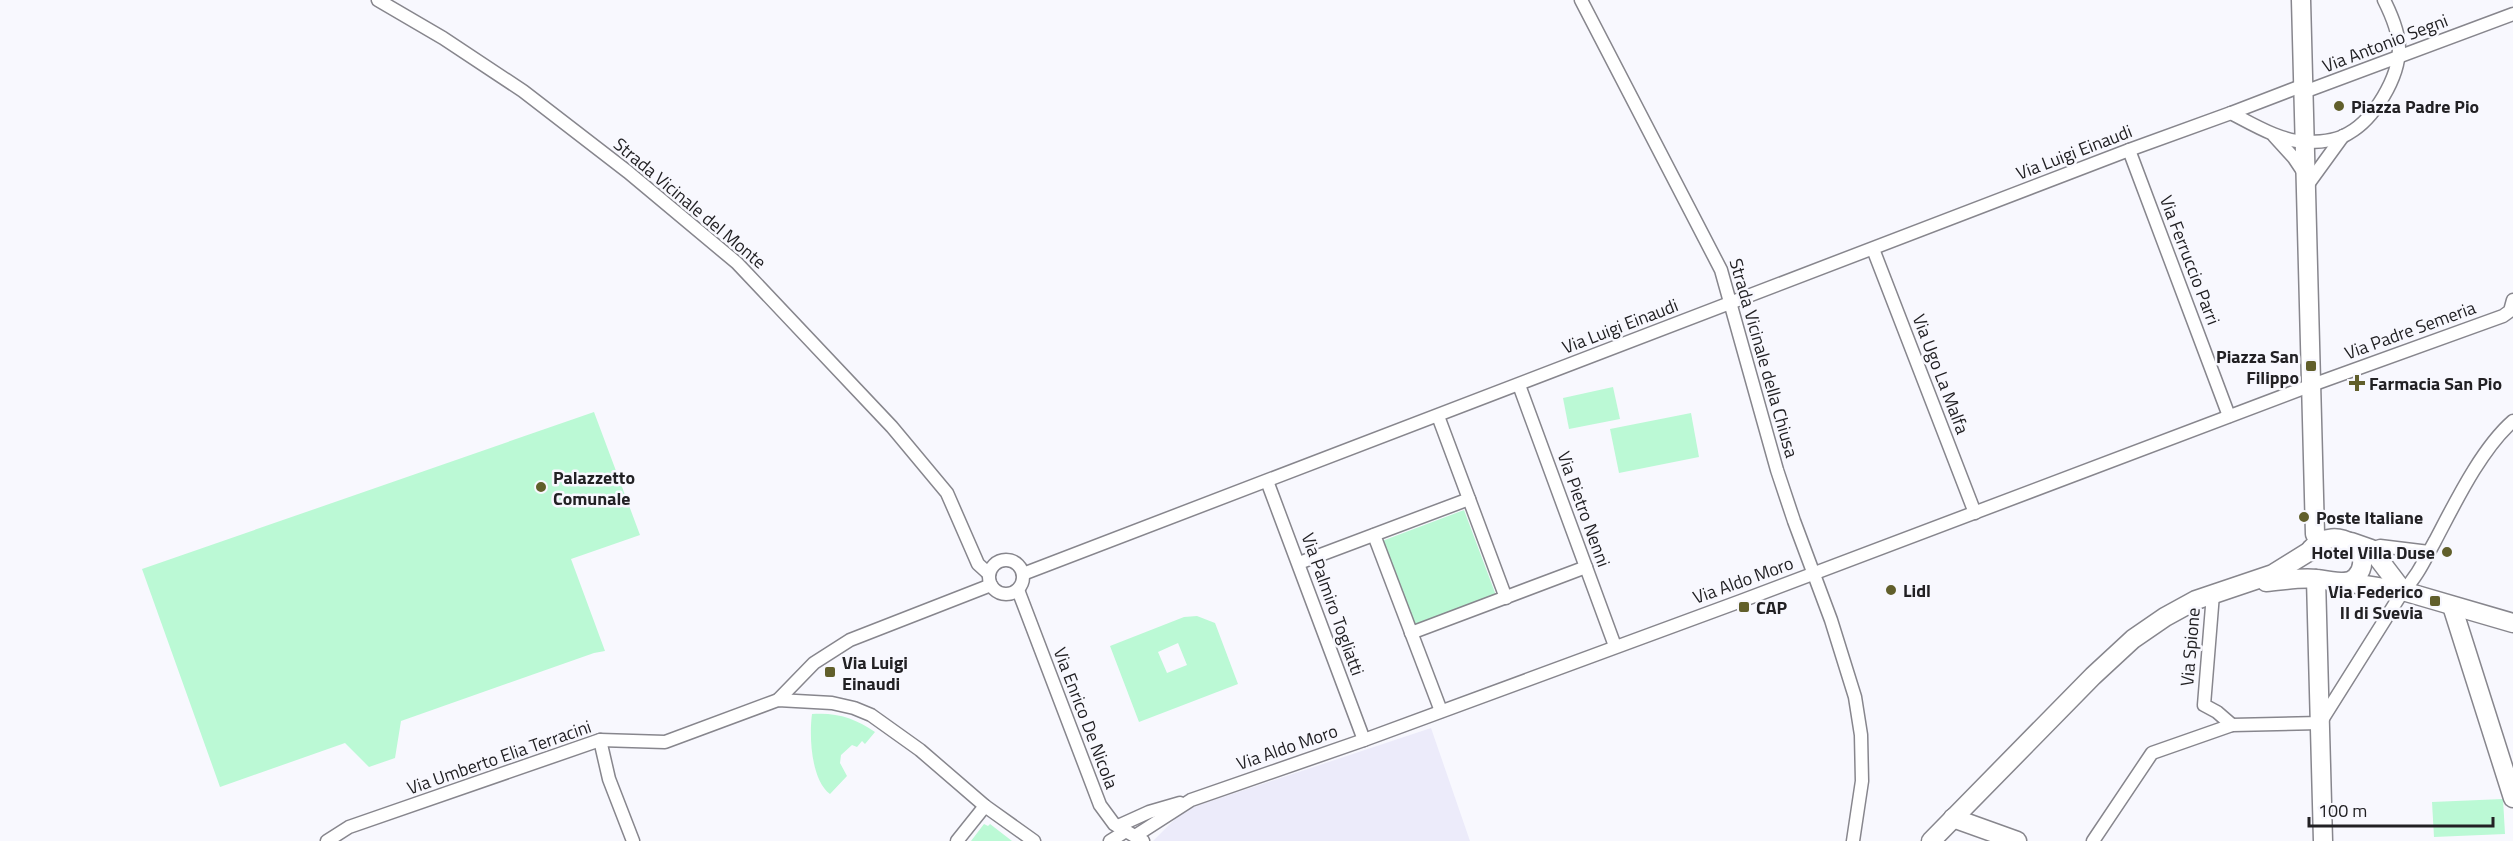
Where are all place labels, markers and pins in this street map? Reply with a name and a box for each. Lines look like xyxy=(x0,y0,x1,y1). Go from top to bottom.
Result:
place label: Piazza Padre Pio xyxy=(2351,93,2479,120)
marker: Piazza Padre Pio xyxy=(2332,99,2346,113)
place label: Piazza San Filippo xyxy=(2216,343,2299,391)
marker: Piazza San Filippo xyxy=(2304,359,2318,373)
place label: Farmacia San Pio xyxy=(2369,370,2502,397)
marker: Farmacia San Pio xyxy=(2350,376,2364,390)
place label: Palazzetto Comunale xyxy=(553,464,635,512)
marker: Palazzetto Comunale xyxy=(534,480,548,494)
place label: Poste Italiane xyxy=(2316,504,2423,531)
marker: Poste Italiane xyxy=(2297,510,2311,524)
place label: Hotel Villa Duse xyxy=(2311,539,2435,566)
marker: Hotel Villa Duse xyxy=(2440,545,2454,559)
place label: Lidl xyxy=(1903,577,1931,604)
place label: Via Federico II di Svevia xyxy=(2328,578,2423,626)
marker: Lidl xyxy=(1884,583,1898,597)
place label: CAP xyxy=(1756,594,1788,621)
marker: Via Federico II di Svevia xyxy=(2428,594,2442,608)
marker: CAP xyxy=(1737,600,1751,614)
place label: Via Luigi Einaudi xyxy=(842,649,908,697)
marker: Via Luigi Einaudi xyxy=(823,665,837,679)

